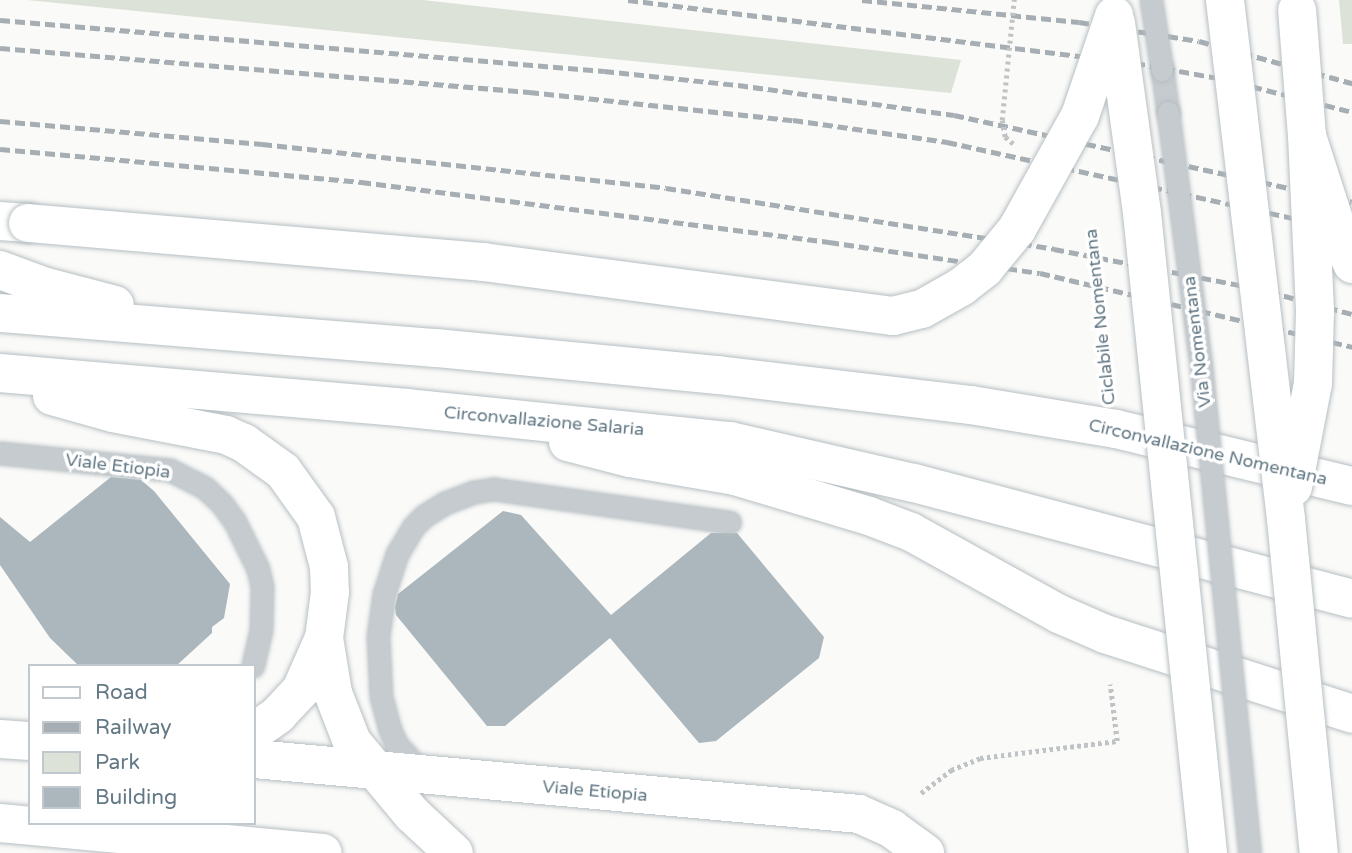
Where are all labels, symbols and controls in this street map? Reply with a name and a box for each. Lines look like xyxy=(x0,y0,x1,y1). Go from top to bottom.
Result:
street label: Ciclabile Nomentana xyxy=(1080,228,1120,406)
street label: Via Nomentana xyxy=(1178,275,1216,409)
street label: Circonvallazione Salaria xyxy=(443,401,645,441)
street label: Circonvallazione Nomentana xyxy=(1087,414,1329,490)
street label: Viale Etiopia xyxy=(64,449,172,483)
legend xyxy=(28,664,256,825)
text: Road xyxy=(95,680,148,705)
text: Railway xyxy=(95,715,172,740)
text: Park xyxy=(95,750,140,775)
street label: Viale Etiopia xyxy=(541,776,649,806)
text: Building xyxy=(95,785,177,810)

